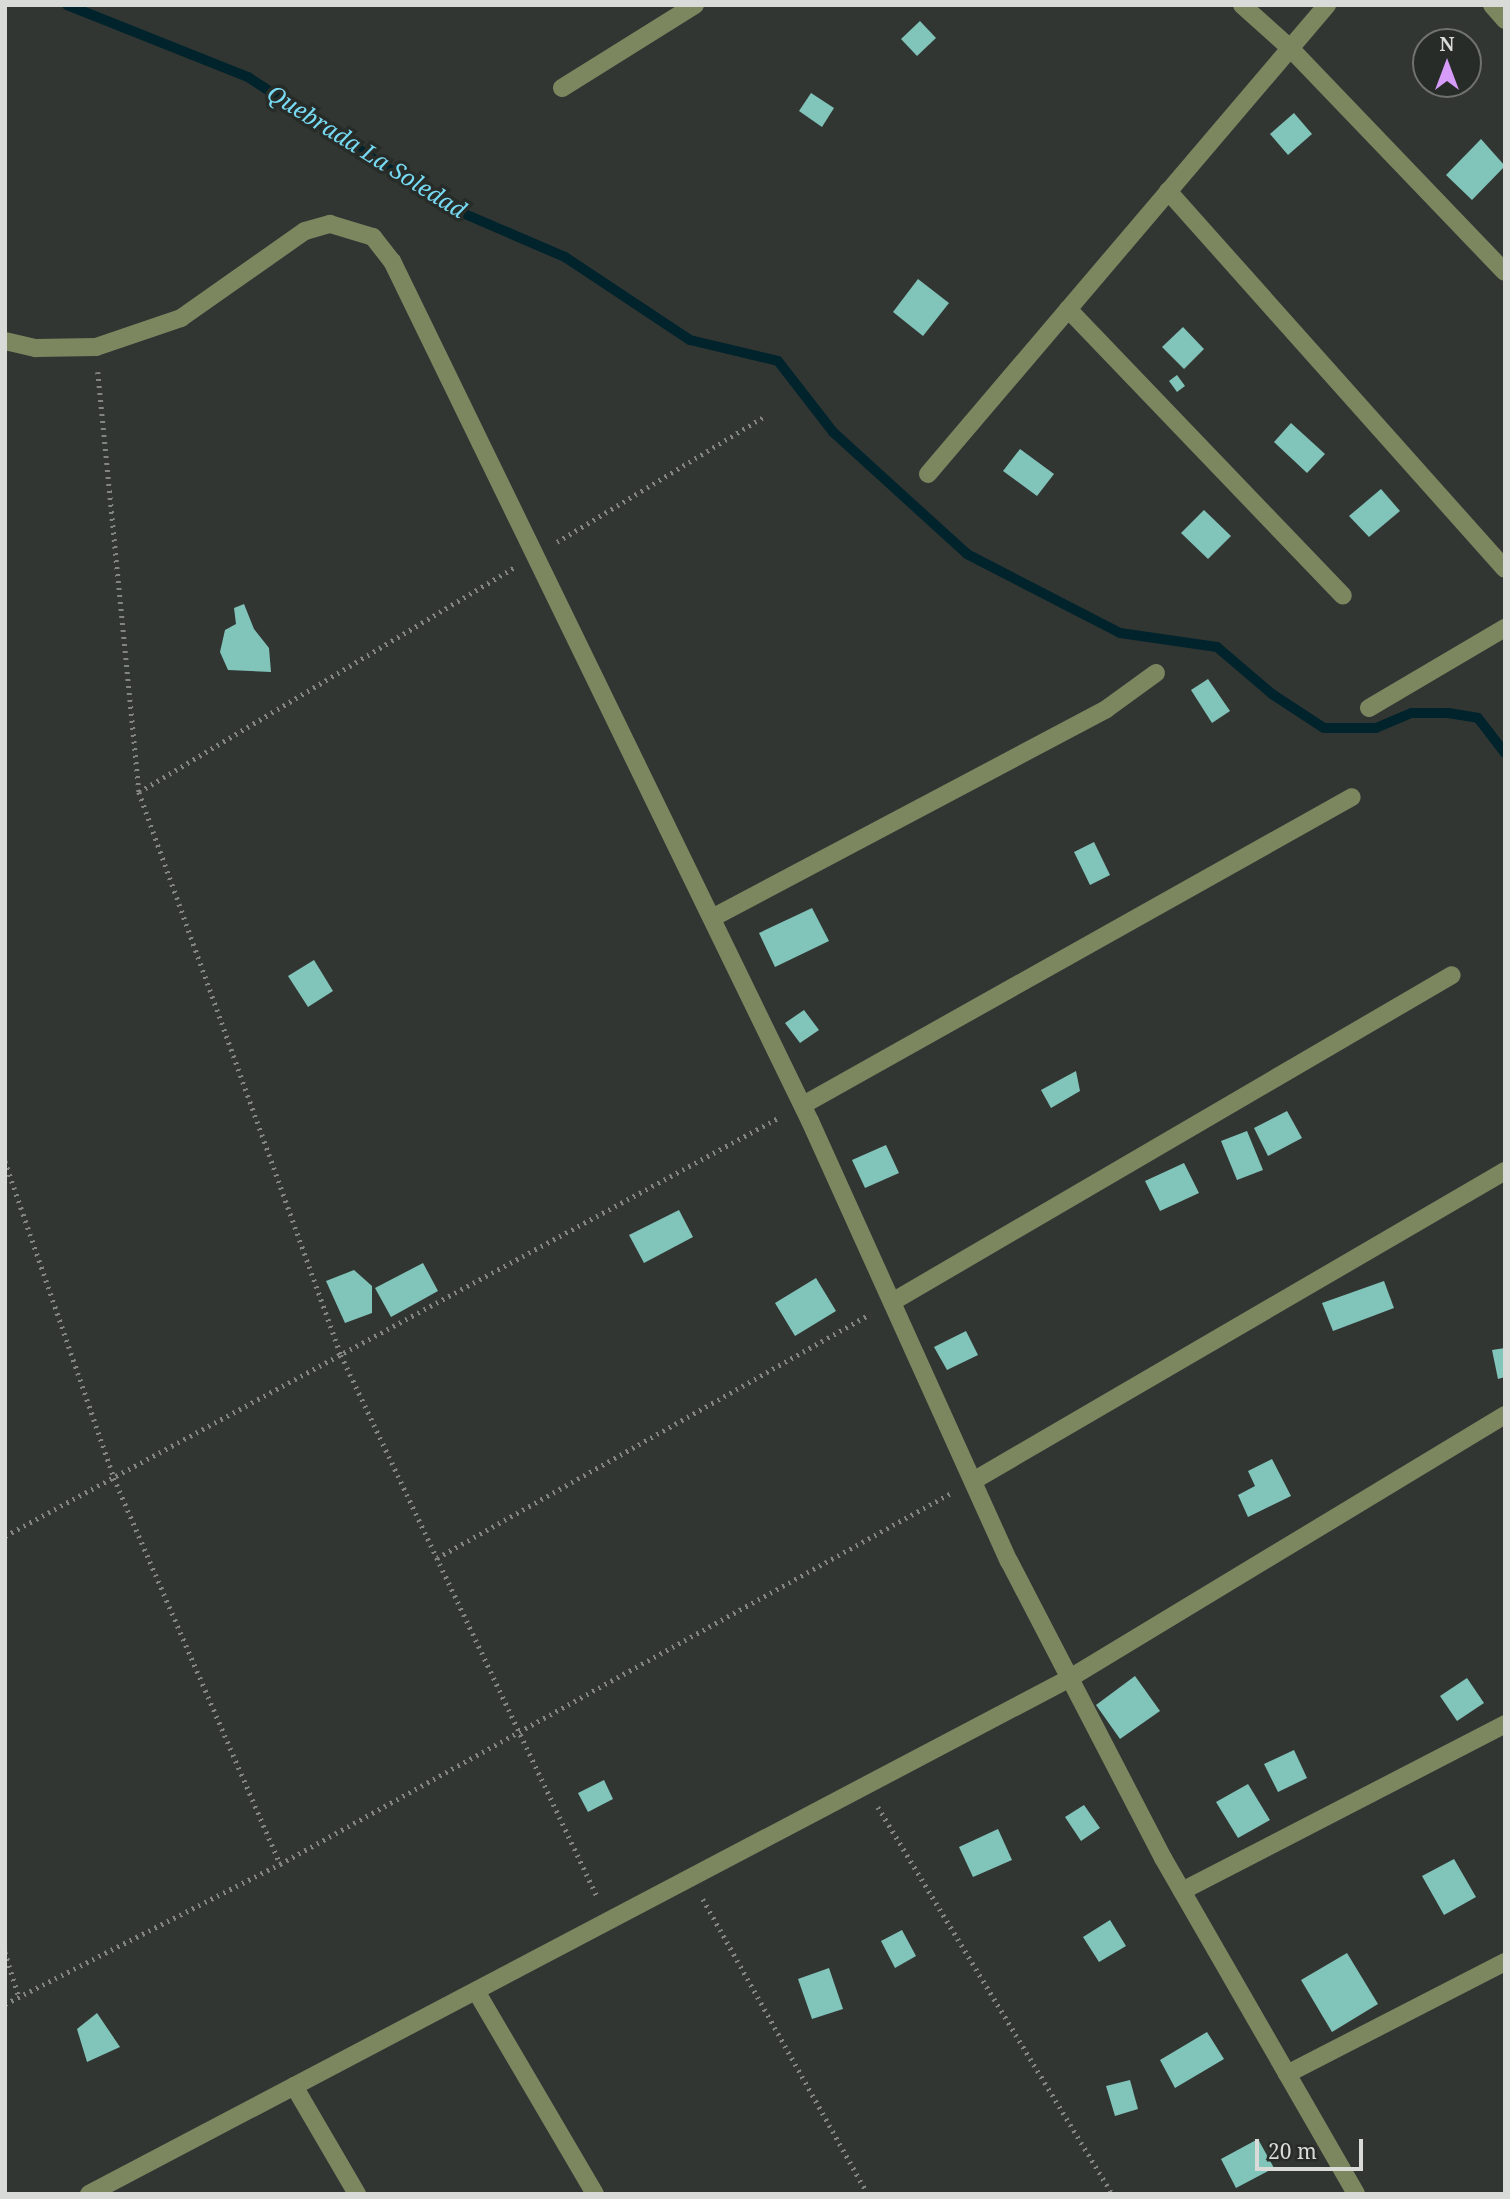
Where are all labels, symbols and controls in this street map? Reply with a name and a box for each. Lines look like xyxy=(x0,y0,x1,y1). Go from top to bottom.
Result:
north arrow xyxy=(1412,28,1482,98)
text: N xyxy=(1440,31,1454,57)
water label: Quebrada La Soledad xyxy=(263,79,471,223)
scale bar xyxy=(1258,2126,1366,2170)
text: 20 m xyxy=(1268,2137,1317,2165)

